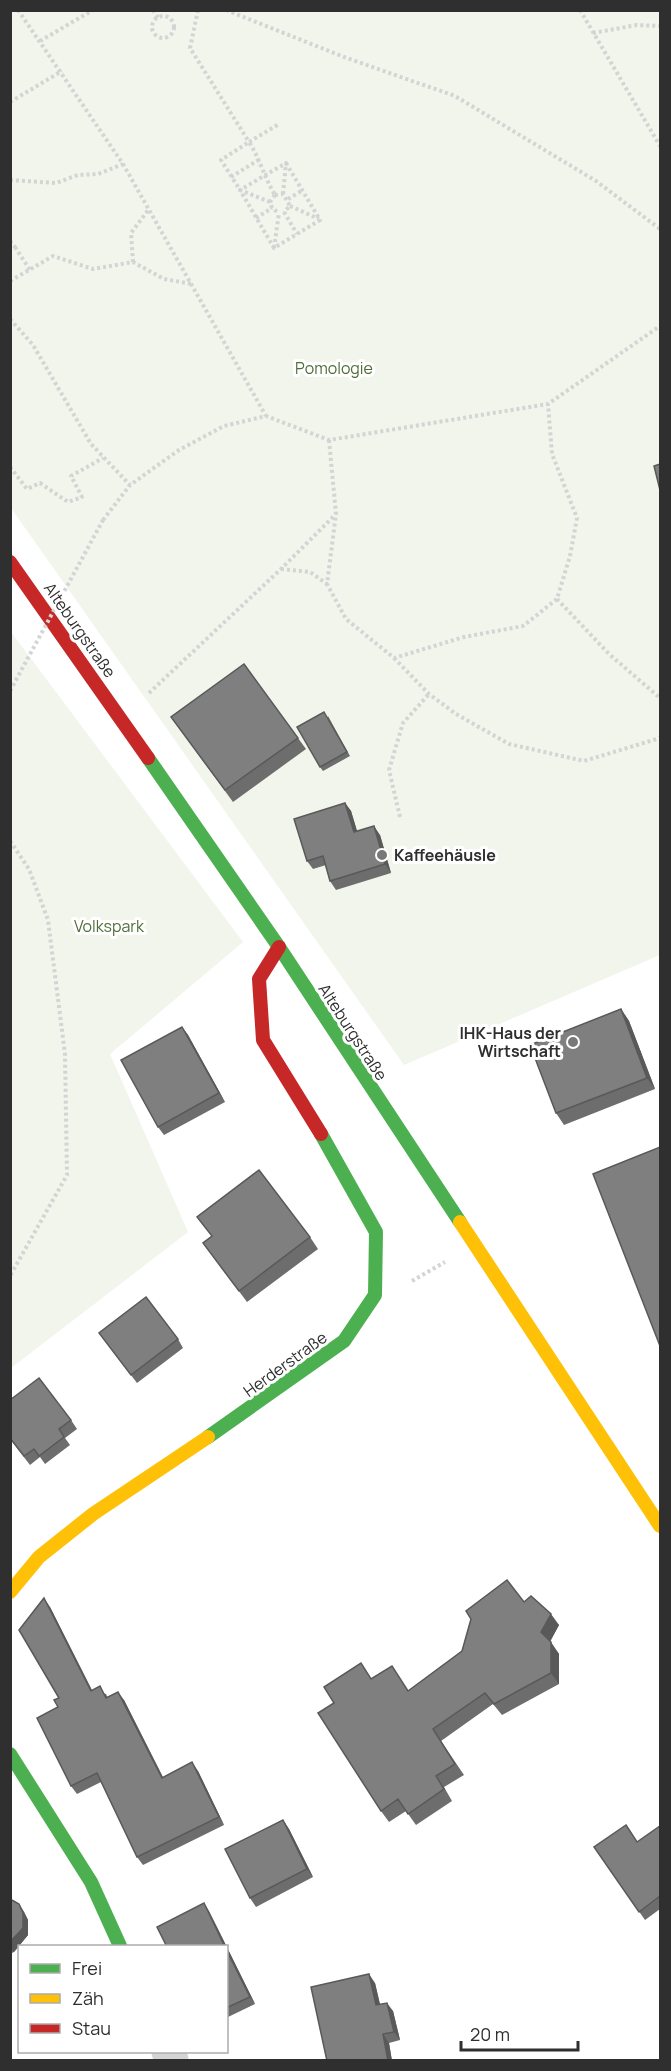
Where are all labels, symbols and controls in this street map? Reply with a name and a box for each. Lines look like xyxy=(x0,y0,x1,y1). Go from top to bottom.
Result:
park label: Pomologie xyxy=(295,357,373,379)
street label: Alteburgstraße xyxy=(39,578,121,682)
place label: Kaffeehäusle xyxy=(394,844,496,866)
marker: Kaffeehäusle xyxy=(375,848,389,862)
park label: Volkspark xyxy=(74,915,145,937)
street label: Alteburgstraße xyxy=(313,979,393,1085)
place label: IHK-Haus der Wirtschaft xyxy=(459,1022,561,1062)
marker: IHK-Haus der Wirtschaft xyxy=(566,1035,580,1049)
street label: Herderstraße xyxy=(239,1326,331,1402)
legend xyxy=(18,1945,228,2053)
text: Frei xyxy=(72,1956,102,1980)
text: Zäh xyxy=(72,1986,104,2010)
scale bar xyxy=(461,2014,578,2052)
text: Stau xyxy=(72,2016,111,2040)
text: 20 m xyxy=(470,2022,510,2046)

